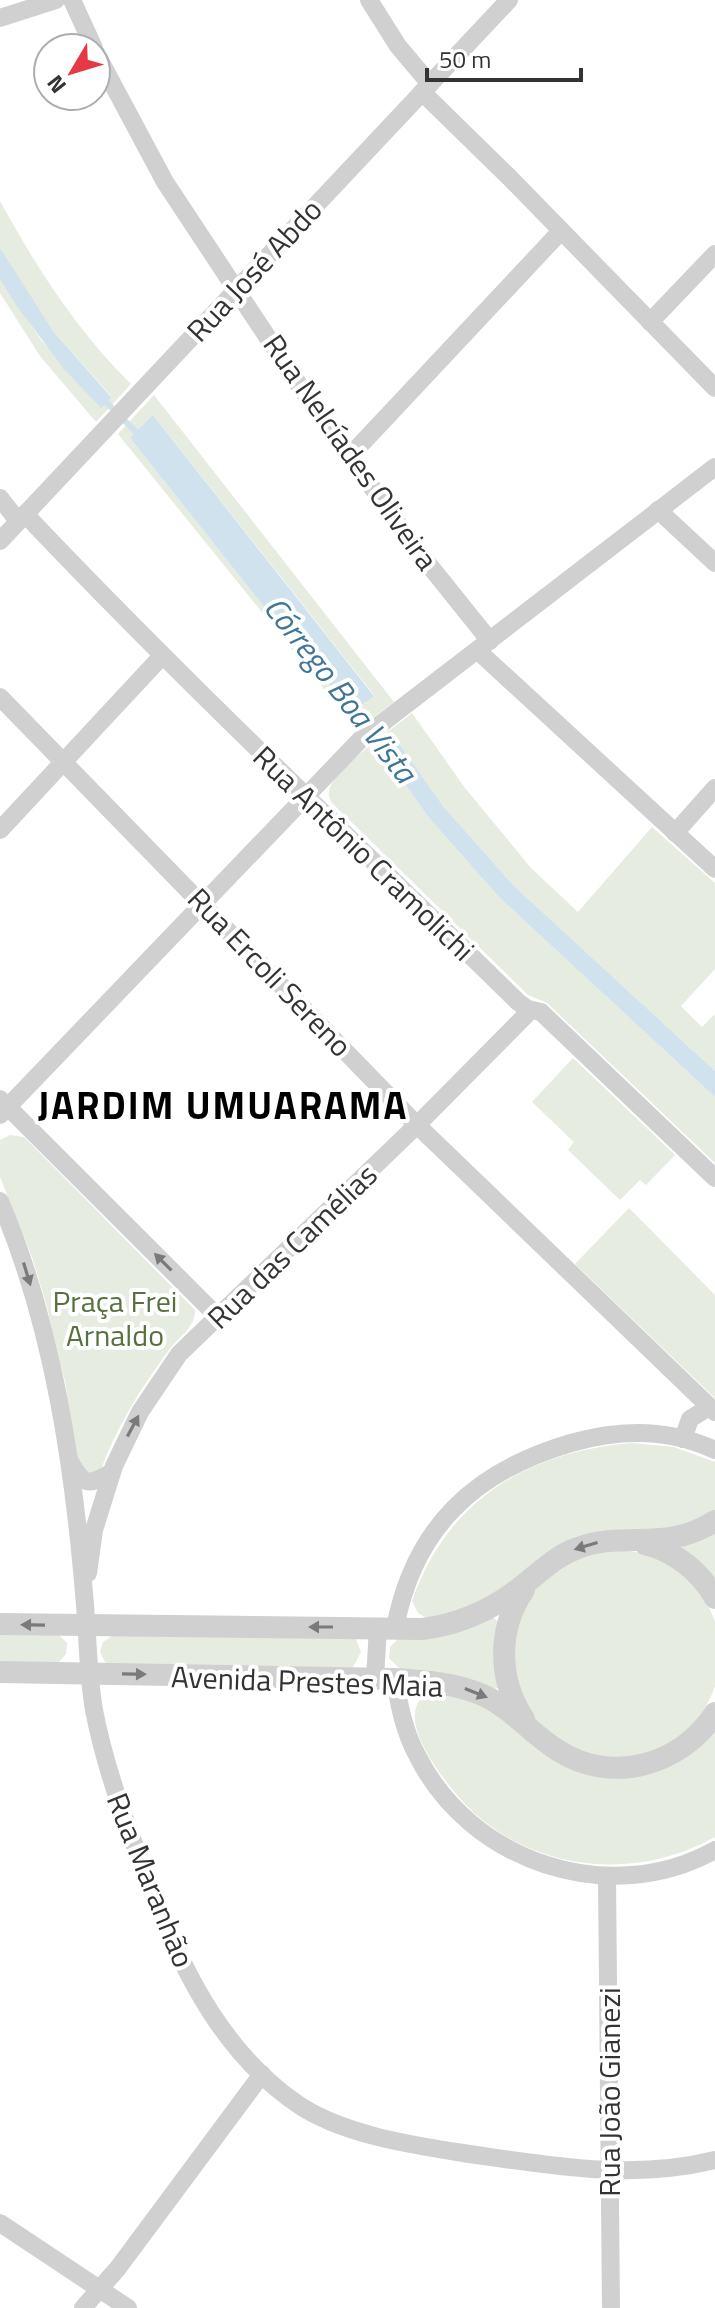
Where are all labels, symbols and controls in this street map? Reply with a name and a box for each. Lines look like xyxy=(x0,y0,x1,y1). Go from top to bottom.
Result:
north arrow xyxy=(32,32,112,112)
scale bar xyxy=(427,32,581,82)
text: 50 m xyxy=(439,41,491,77)
text: N xyxy=(38,68,74,101)
street label: Rua José Abdo xyxy=(175,188,333,352)
street label: Rua Nelcíades Oliveira xyxy=(252,325,450,579)
water label: Córrego Boa Vista xyxy=(253,585,430,794)
street label: Rua Antônio Cramolichi xyxy=(243,735,485,971)
street label: Rua Ercoli Sereno xyxy=(177,877,363,1067)
district label: JARDIM UMUARAMA xyxy=(38,1076,408,1134)
street label: Rua das Camélias xyxy=(196,1153,388,1339)
one-way arrow xyxy=(154,1253,173,1272)
one-way arrow xyxy=(21,1262,34,1286)
park label: Praça Frei Arnaldo xyxy=(53,1278,177,1358)
one-way arrow xyxy=(126,1414,139,1437)
one-way arrow xyxy=(573,1540,597,1553)
one-way arrow xyxy=(20,1619,45,1631)
one-way arrow xyxy=(308,1621,333,1633)
street label: Avenida Prestes Maia xyxy=(170,1653,444,1709)
one-way arrow xyxy=(122,1668,147,1680)
one-way arrow xyxy=(464,1687,488,1700)
street label: Rua Maranhão xyxy=(95,1786,207,1974)
street label: Rua João Gianezi xyxy=(586,1987,632,2197)

